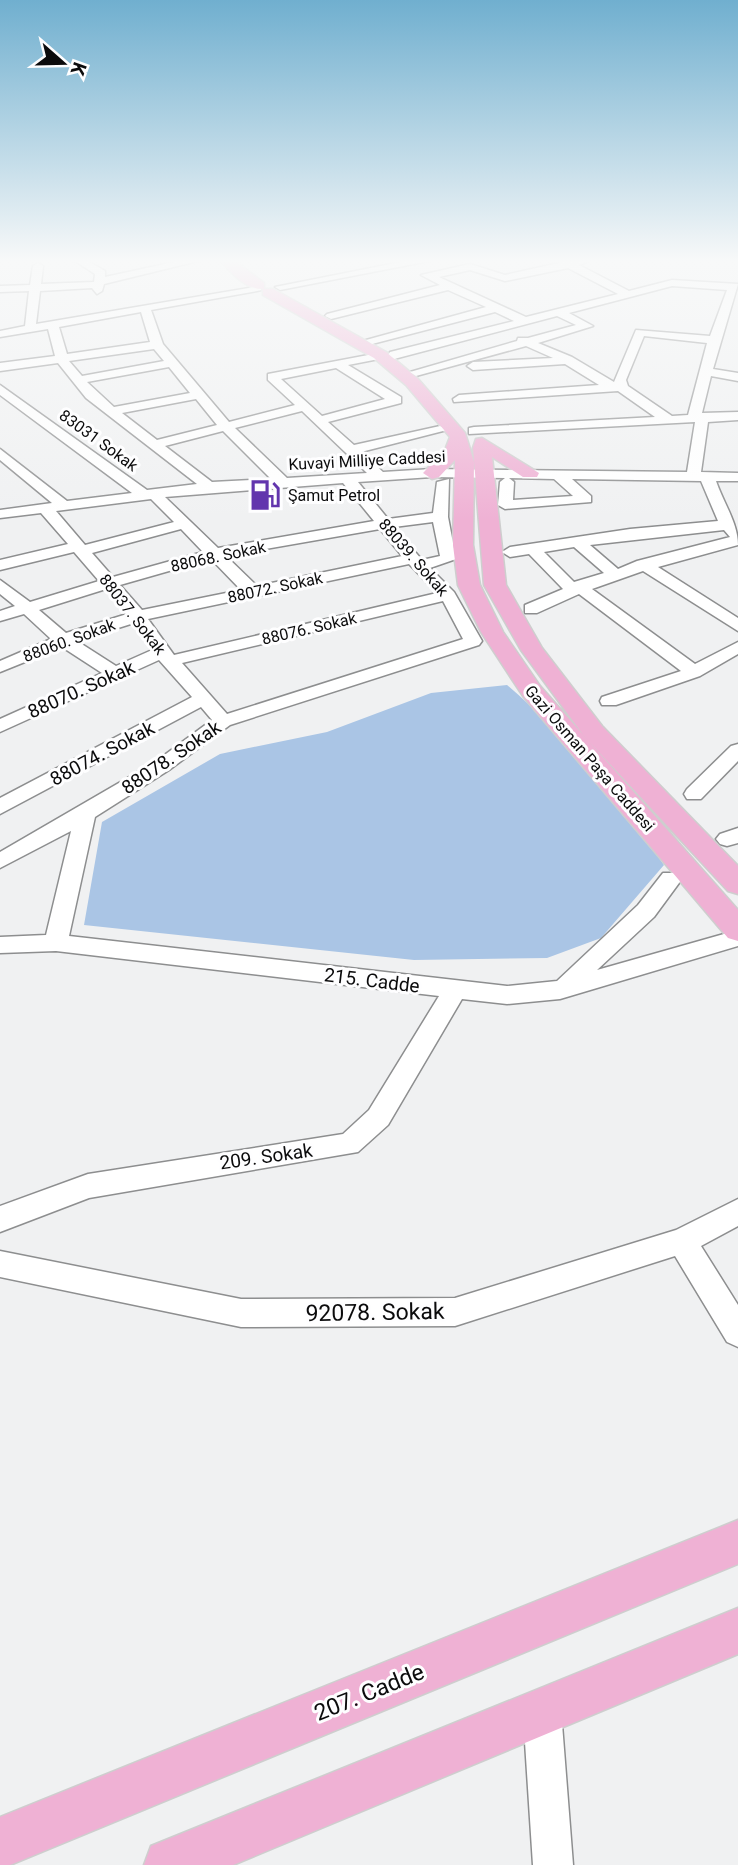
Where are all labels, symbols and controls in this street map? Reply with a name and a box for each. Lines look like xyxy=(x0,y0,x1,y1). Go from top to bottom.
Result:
north arrow xyxy=(28,28,98,98)
text: K xyxy=(65,59,91,79)
street label: 83031 Sokak xyxy=(56,406,142,476)
street label: Kuvayi Milliye Caddesi xyxy=(288,447,446,474)
fuel station icon: Şamut Petrol xyxy=(248,478,282,512)
place label: Şamut Petrol xyxy=(288,486,380,505)
street label: 88039. Sokak xyxy=(375,515,453,601)
street label: 88068. Sokak xyxy=(169,537,268,576)
street label: 88072. Sokak xyxy=(226,568,325,607)
street label: 88037. Sokak xyxy=(95,570,170,659)
street label: 88076. Sokak xyxy=(260,608,359,649)
street label: 88060. Sokak xyxy=(20,615,119,666)
street label: 88070. Sokak xyxy=(24,655,139,723)
street label: Gazi Osman Paşa Caddesi xyxy=(521,681,658,835)
street label: 88074. Sokak xyxy=(46,716,159,791)
street label: 88078. Sokak xyxy=(117,716,226,799)
street label: 215. Cadde xyxy=(323,963,421,998)
street label: 209. Sokak xyxy=(218,1139,314,1174)
street label: 92078. Sokak xyxy=(305,1298,445,1327)
street label: 207. Cadde xyxy=(310,1658,428,1727)

